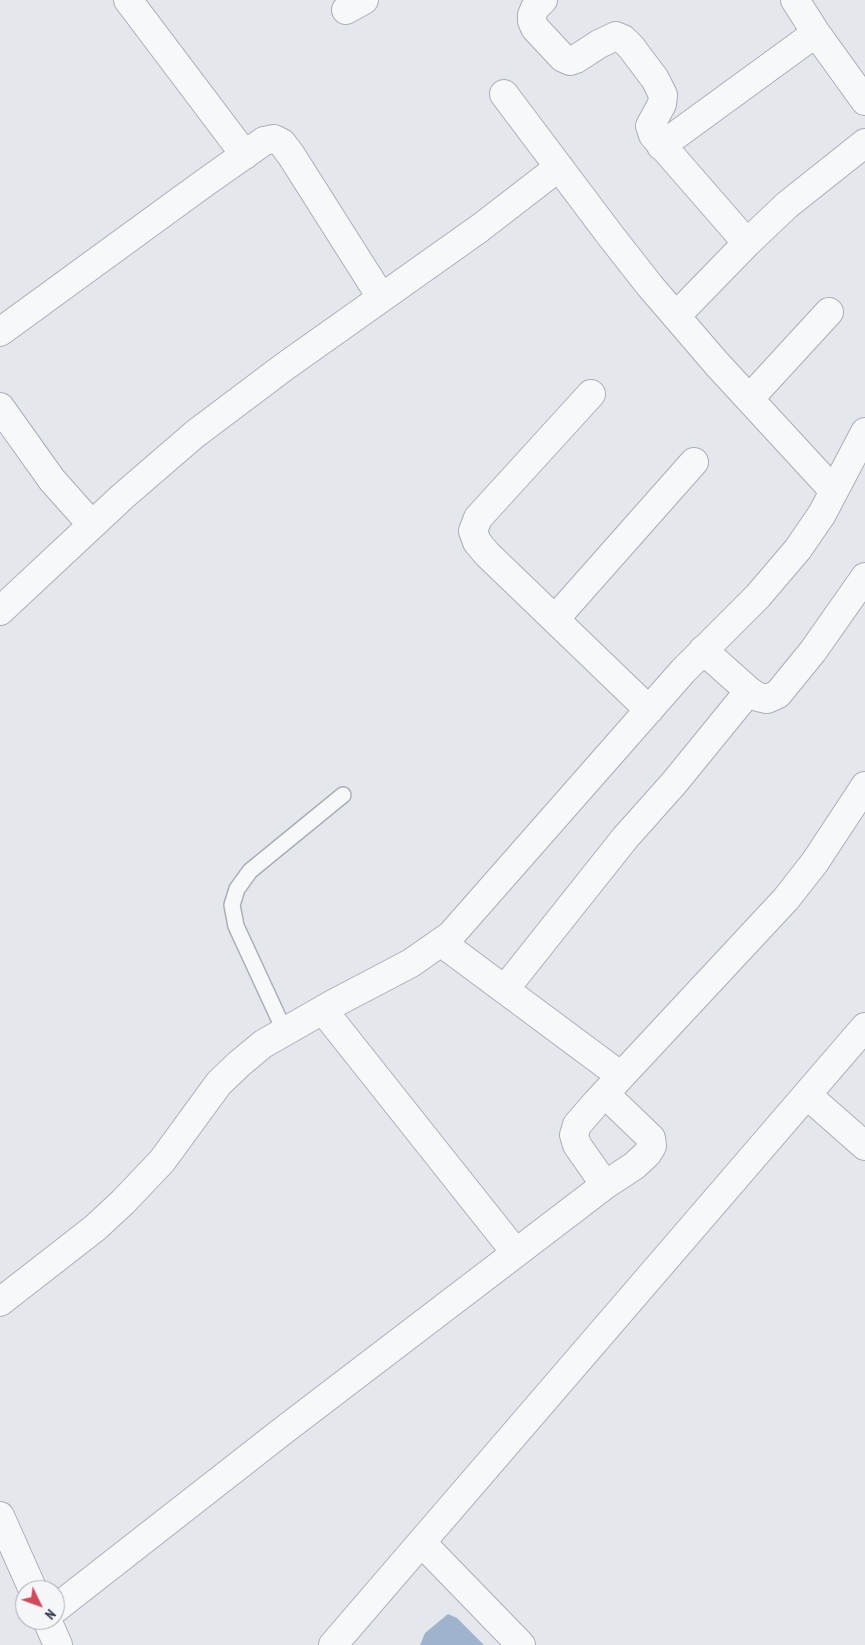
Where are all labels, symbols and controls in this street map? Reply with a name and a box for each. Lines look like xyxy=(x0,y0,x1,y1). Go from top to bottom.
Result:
north arrow xyxy=(15,1580,65,1630)
text: N xyxy=(41,1606,60,1623)

